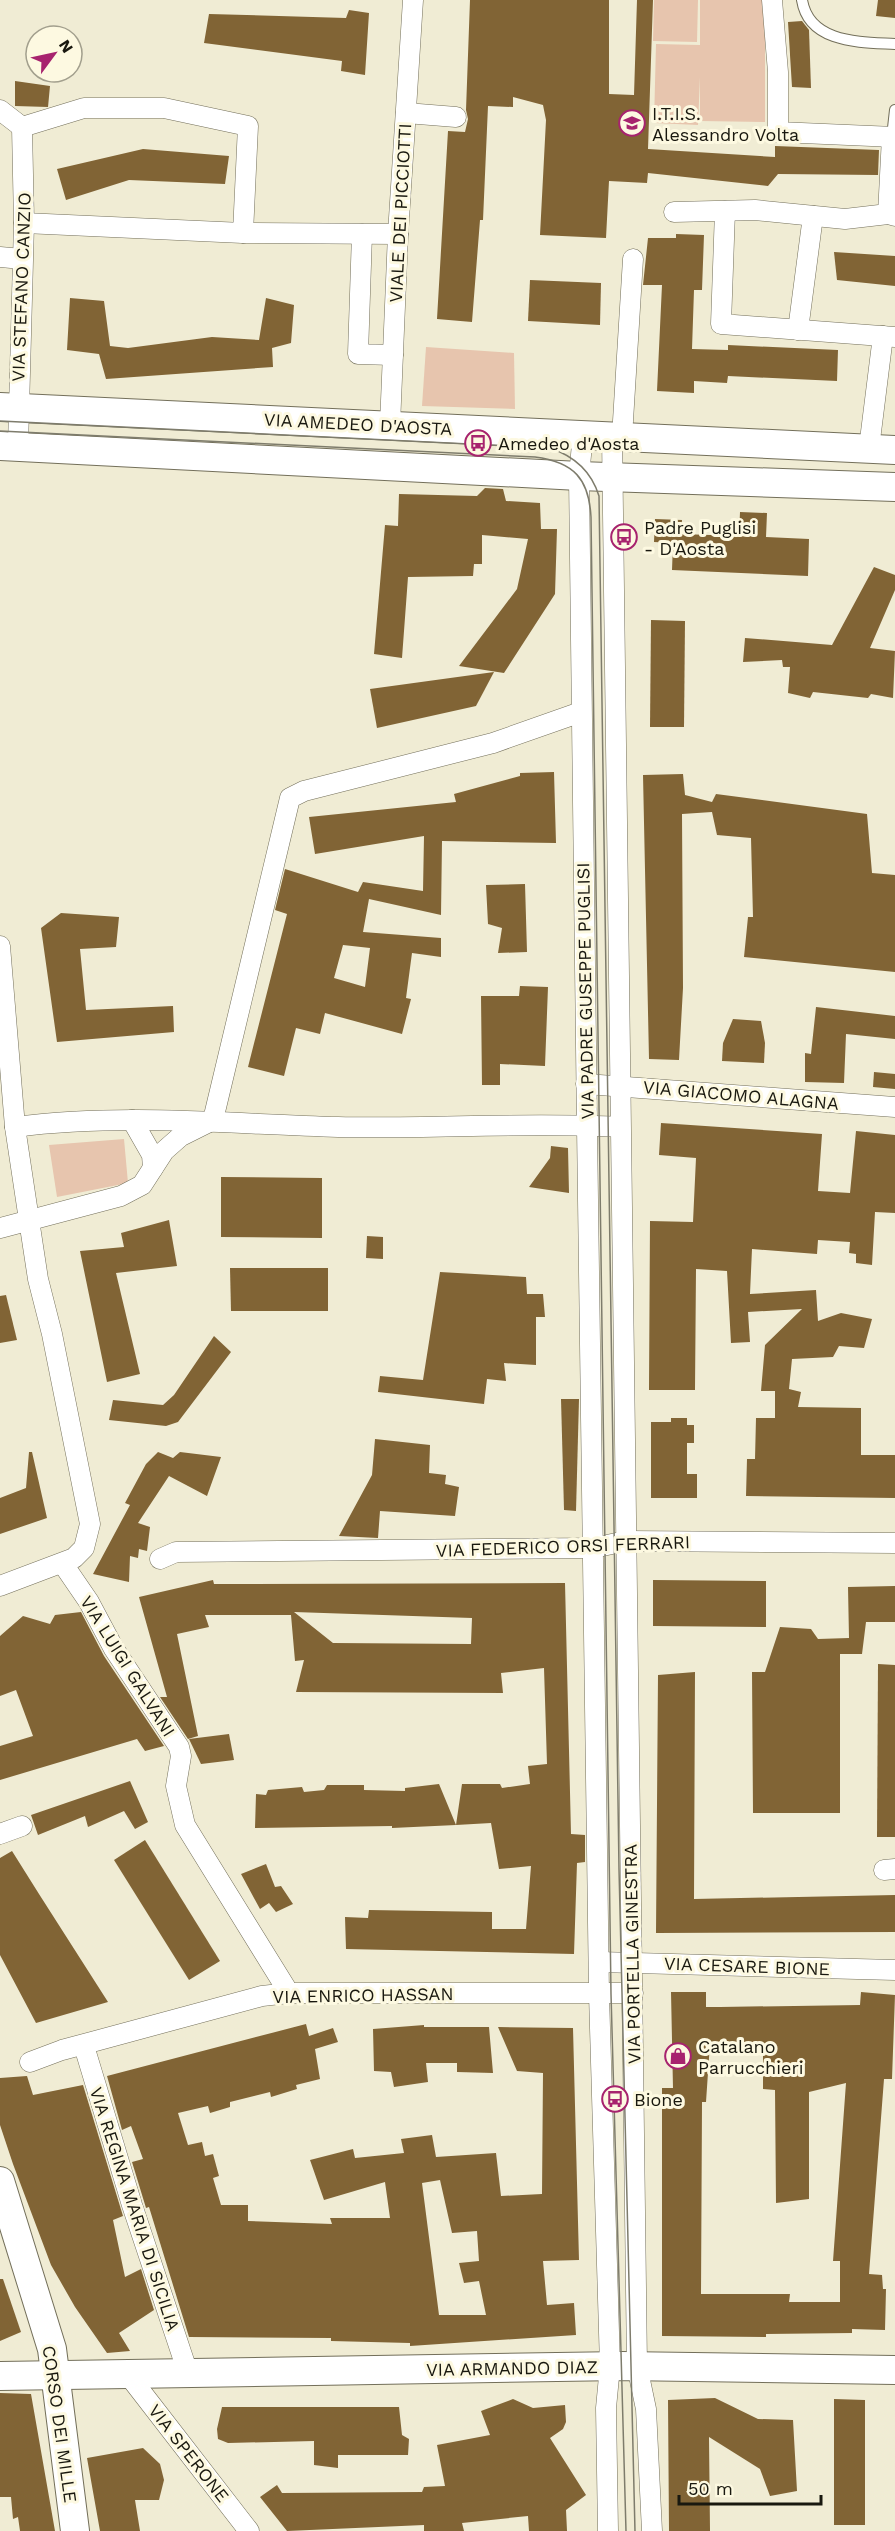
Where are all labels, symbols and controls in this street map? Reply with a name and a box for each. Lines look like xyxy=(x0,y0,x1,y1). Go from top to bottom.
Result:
north arrow xyxy=(24,24,84,84)
text: N xyxy=(55,36,77,56)
place label: I.T.I.S. Alessandro Volta xyxy=(652,103,799,145)
school or university icon: I.T.I.S. Alessandro Volta xyxy=(617,108,647,138)
street label: VIALE DEI PICCIOTTI xyxy=(385,123,415,303)
street label: VIA STEFANO CANZIO xyxy=(7,192,35,382)
street label: VIA AMEDEO D'AOSTA xyxy=(263,409,453,439)
bus stop icon: Amedeo d'Aosta xyxy=(463,428,493,458)
place label: Amedeo d'Aosta xyxy=(498,433,639,454)
place label: Padre Puglisi - D'Aosta xyxy=(644,517,756,559)
bus stop icon: Padre Puglisi - D'Aosta xyxy=(609,522,639,552)
street label: VIA PADRE GUSEPPE PUGLISI xyxy=(572,862,598,1120)
street label: VIA GIACOMO ALAGNA xyxy=(642,1076,840,1114)
street label: VIA FEDERICO ORSI FERRARI xyxy=(435,1531,691,1561)
street label: VIA LUIGI GALVANI xyxy=(76,1592,180,1740)
street label: VIA PORTELLA GINESTRA xyxy=(620,1844,644,2064)
street label: VIA CESARE BIONE xyxy=(664,1953,830,1979)
street label: VIA ENRICO HASSAN xyxy=(272,1983,454,2007)
place label: Catalano Parrucchieri xyxy=(698,2036,804,2078)
shop icon: Catalano Parrucchieri xyxy=(663,2041,693,2071)
street label: VIA REGINA MARIA DI SICILIA xyxy=(86,2084,184,2334)
bus stop icon: Bione xyxy=(600,2084,630,2114)
place label: Bione xyxy=(634,2089,683,2110)
street label: CORSO DEI MILLE xyxy=(39,2344,81,2504)
street label: VIA ARMANDO DIAZ xyxy=(426,2356,598,2380)
street label: VIA SPERONE xyxy=(144,2400,234,2506)
scale bar xyxy=(679,2468,822,2506)
text: 50 m xyxy=(688,2478,733,2499)

